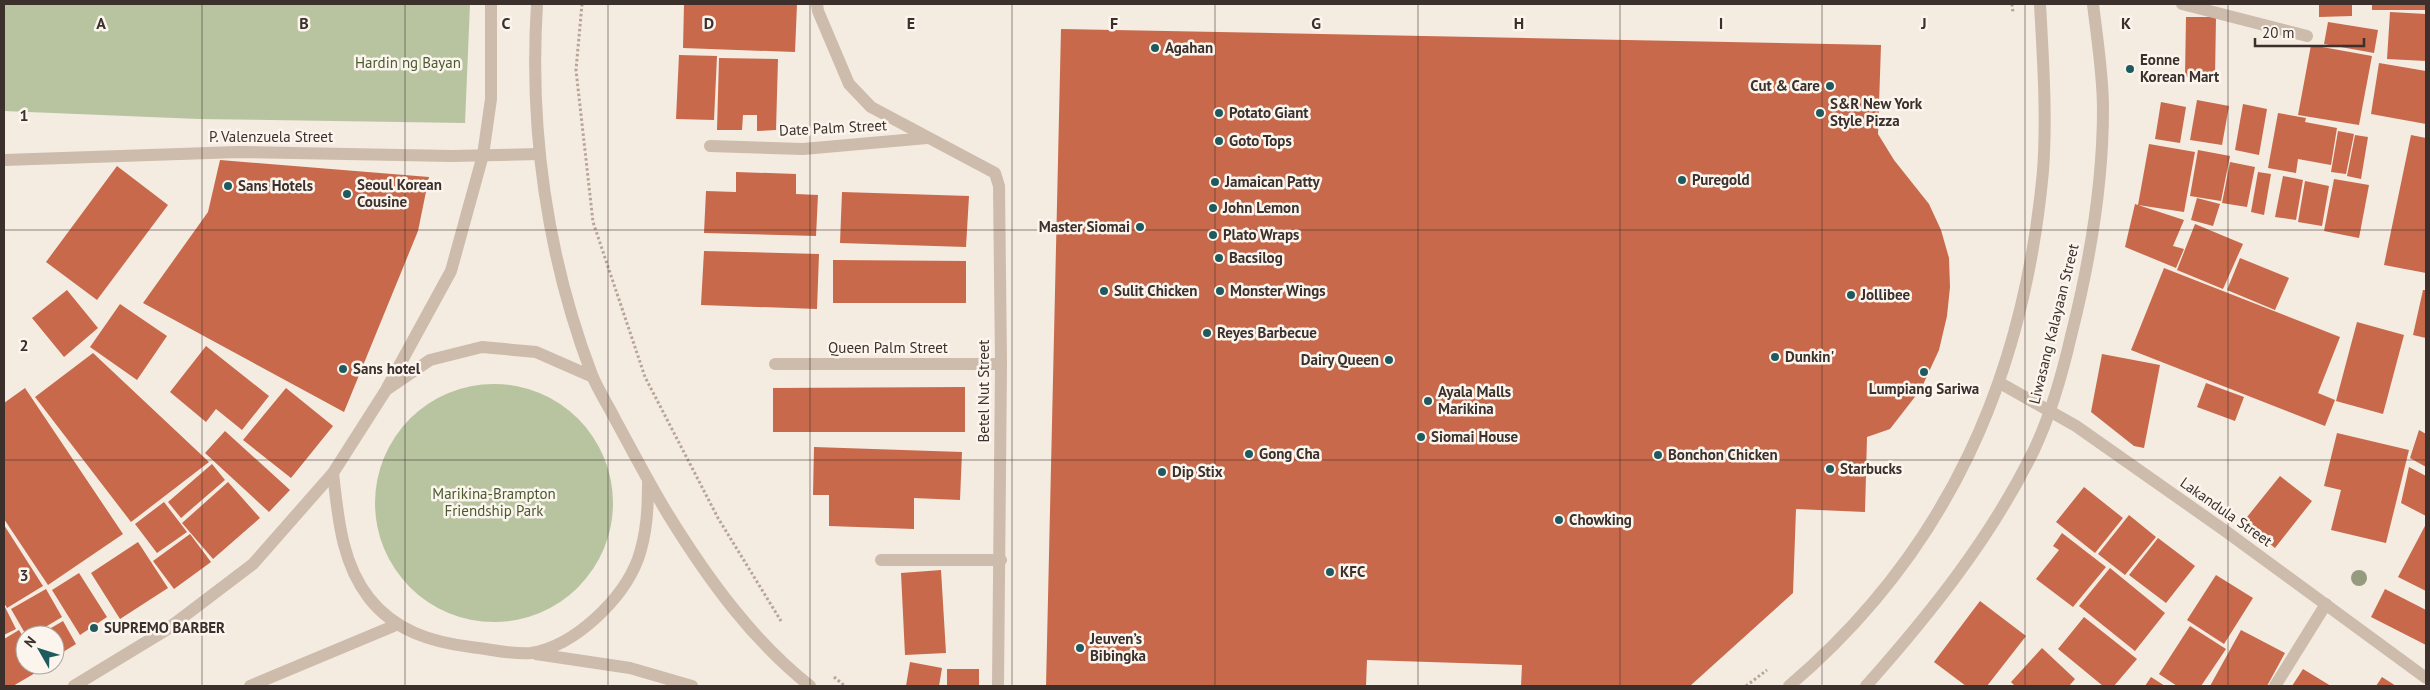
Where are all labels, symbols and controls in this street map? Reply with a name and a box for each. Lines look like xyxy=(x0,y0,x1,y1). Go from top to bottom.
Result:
text: A xyxy=(96,13,106,33)
text: B xyxy=(299,13,309,33)
text: C xyxy=(502,13,511,33)
text: D xyxy=(704,13,714,33)
text: E xyxy=(907,13,915,33)
text: F xyxy=(1110,13,1118,33)
text: G xyxy=(1311,13,1321,33)
text: H xyxy=(1514,13,1524,33)
text: I xyxy=(1719,13,1723,33)
text: J xyxy=(1920,13,1927,33)
text: K xyxy=(2121,13,2131,33)
scale bar xyxy=(2255,15,2364,47)
text: 20 m xyxy=(2262,23,2295,42)
place label: Agahan xyxy=(1165,38,1213,57)
marker: Agahan xyxy=(1149,42,1161,54)
place label: Eonne Korean Mart xyxy=(2140,50,2220,86)
park label: Hardin ng Bayan xyxy=(355,53,461,72)
marker: Eonne Korean Mart xyxy=(2124,63,2136,75)
place label: Cut & Care xyxy=(1750,76,1820,95)
marker: Cut & Care xyxy=(1824,80,1836,92)
place label: S&R New York Style Pizza xyxy=(1830,94,1923,130)
place label: Potato Giant xyxy=(1229,103,1309,122)
text: 1 xyxy=(19,105,29,125)
marker: Potato Giant xyxy=(1213,107,1225,119)
marker: S&R New York Style Pizza xyxy=(1814,107,1826,119)
street label: Date Palm Street xyxy=(779,115,887,140)
street label: P. Valenzuela Street xyxy=(209,127,333,146)
place label: Goto Tops xyxy=(1229,131,1292,150)
marker: Goto Tops xyxy=(1213,135,1225,147)
place label: Puregold xyxy=(1692,170,1750,189)
place label: Jamaican Patty xyxy=(1224,172,1321,191)
marker: Puregold xyxy=(1676,174,1688,186)
place label: Seoul Korean Cousine xyxy=(357,175,442,211)
place label: Sans Hotels xyxy=(238,176,313,195)
marker: Jamaican Patty xyxy=(1209,176,1221,188)
marker: Sans Hotels xyxy=(222,180,234,192)
marker: Seoul Korean Cousine xyxy=(341,188,353,200)
place label: John Lemon xyxy=(1222,198,1299,217)
marker: John Lemon xyxy=(1207,202,1219,214)
place label: Master Siomai xyxy=(1039,217,1130,236)
marker: Master Siomai xyxy=(1134,221,1146,233)
place label: Plato Wraps xyxy=(1223,225,1299,244)
marker: Plato Wraps xyxy=(1207,229,1219,241)
street label: Liwasang Kalayaan Street xyxy=(2024,242,2083,406)
place label: Bacsilog xyxy=(1229,248,1283,267)
marker: Bacsilog xyxy=(1213,252,1225,264)
place label: Sulit Chicken xyxy=(1114,281,1197,300)
place label: Monster Wings xyxy=(1230,281,1326,300)
marker: Sulit Chicken xyxy=(1098,285,1110,297)
marker: Monster Wings xyxy=(1214,285,1226,297)
place label: Jollibee xyxy=(1860,285,1911,304)
marker: Jollibee xyxy=(1845,289,1857,301)
place label: Reyes Barbecue xyxy=(1217,323,1317,342)
marker: Reyes Barbecue xyxy=(1201,327,1213,339)
text: 2 xyxy=(19,335,29,355)
street label: Queen Palm Street xyxy=(828,338,948,357)
street label: Betel Nut Street xyxy=(974,340,993,442)
place label: Dunkin' xyxy=(1785,347,1835,366)
place label: Dairy Queen xyxy=(1301,350,1379,369)
marker: Dunkin' xyxy=(1769,351,1781,363)
marker: Dairy Queen xyxy=(1383,354,1395,366)
place label: Sans hotel xyxy=(353,359,421,378)
marker: Sans hotel xyxy=(337,363,349,375)
marker: Lumpiang Sariwa xyxy=(1918,366,1930,378)
place label: Lumpiang Sariwa xyxy=(1869,379,1979,398)
place label: Ayala Malls Marikina xyxy=(1438,382,1511,418)
marker: Ayala Malls Marikina xyxy=(1422,395,1434,407)
place label: Siomai House xyxy=(1431,427,1519,446)
marker: Siomai House xyxy=(1415,431,1427,443)
place label: Gong Cha xyxy=(1259,444,1320,463)
place label: Bonchon Chicken xyxy=(1668,445,1778,464)
marker: Gong Cha xyxy=(1243,448,1255,460)
marker: Bonchon Chicken xyxy=(1652,449,1664,461)
place label: Starbucks xyxy=(1840,459,1902,478)
place label: Dip Stix xyxy=(1172,462,1223,481)
marker: Starbucks xyxy=(1824,463,1836,475)
marker: Dip Stix xyxy=(1156,466,1168,478)
street label: Lakandula Street xyxy=(2177,473,2276,550)
park label: Marikina-Brampton Friendship Park xyxy=(432,484,556,520)
place label: Chowking xyxy=(1569,510,1632,529)
marker: Chowking xyxy=(1553,514,1565,526)
place label: KFC xyxy=(1340,562,1366,581)
text: 3 xyxy=(19,565,29,585)
marker: KFC xyxy=(1324,566,1336,578)
place label: SUPREMO BARBER xyxy=(104,618,225,637)
marker: SUPREMO BARBER xyxy=(88,622,100,634)
north arrow xyxy=(15,625,65,675)
place label: Jeuven’s Bibingka xyxy=(1089,629,1146,665)
text: N xyxy=(20,633,40,651)
marker: Jeuven’s Bibingka xyxy=(1074,642,1086,654)

